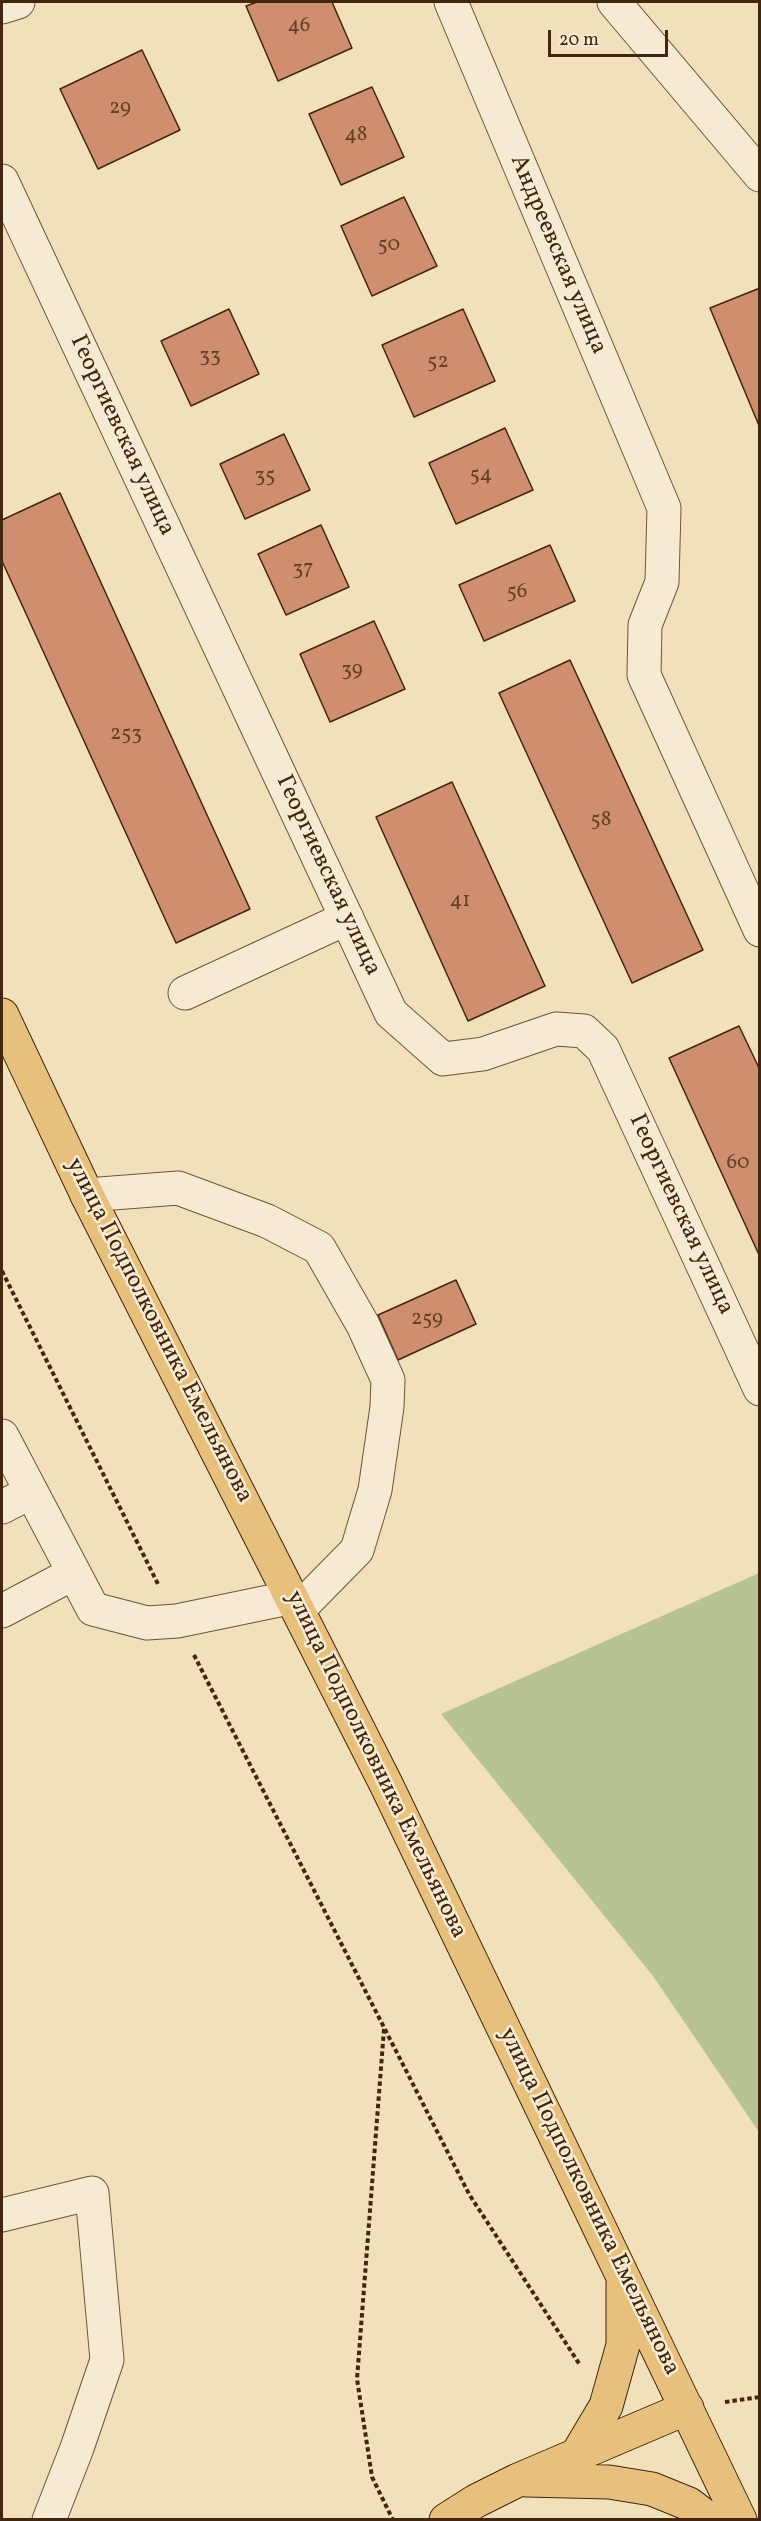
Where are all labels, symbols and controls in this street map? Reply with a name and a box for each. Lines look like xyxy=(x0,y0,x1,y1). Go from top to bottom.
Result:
house number: 46 xyxy=(288,14,310,40)
scale bar xyxy=(551,18,671,56)
text: 20 m xyxy=(559,28,599,53)
house number: 29 xyxy=(109,96,131,122)
house number: 48 xyxy=(345,123,367,149)
street label: Андреевская улица xyxy=(502,151,612,359)
house number: 50 xyxy=(378,233,400,259)
street label: Георгиевская улица xyxy=(62,331,180,541)
house number: 33 xyxy=(199,344,221,370)
house number: 52 xyxy=(427,350,449,376)
house number: 54 xyxy=(470,463,492,489)
house number: 35 xyxy=(255,464,275,490)
house number: 37 xyxy=(293,557,313,583)
house number: 56 xyxy=(507,580,527,606)
house number: 39 xyxy=(341,658,363,684)
house number: 253 xyxy=(110,722,142,748)
street label: Георгиевская улица xyxy=(268,771,386,981)
house number: 58 xyxy=(591,808,611,834)
house number: 41 xyxy=(450,889,470,915)
street label: Георгиевская улица xyxy=(621,1110,739,1320)
house number: 60 xyxy=(726,1151,750,1177)
street label: улица Подполковника Емельянова xyxy=(58,1154,258,1508)
house number: 259 xyxy=(411,1307,443,1333)
street label: улица Подполковника Емельянова xyxy=(278,1586,472,1944)
street label: улица Подполковника Емельянова xyxy=(491,2023,685,2381)

